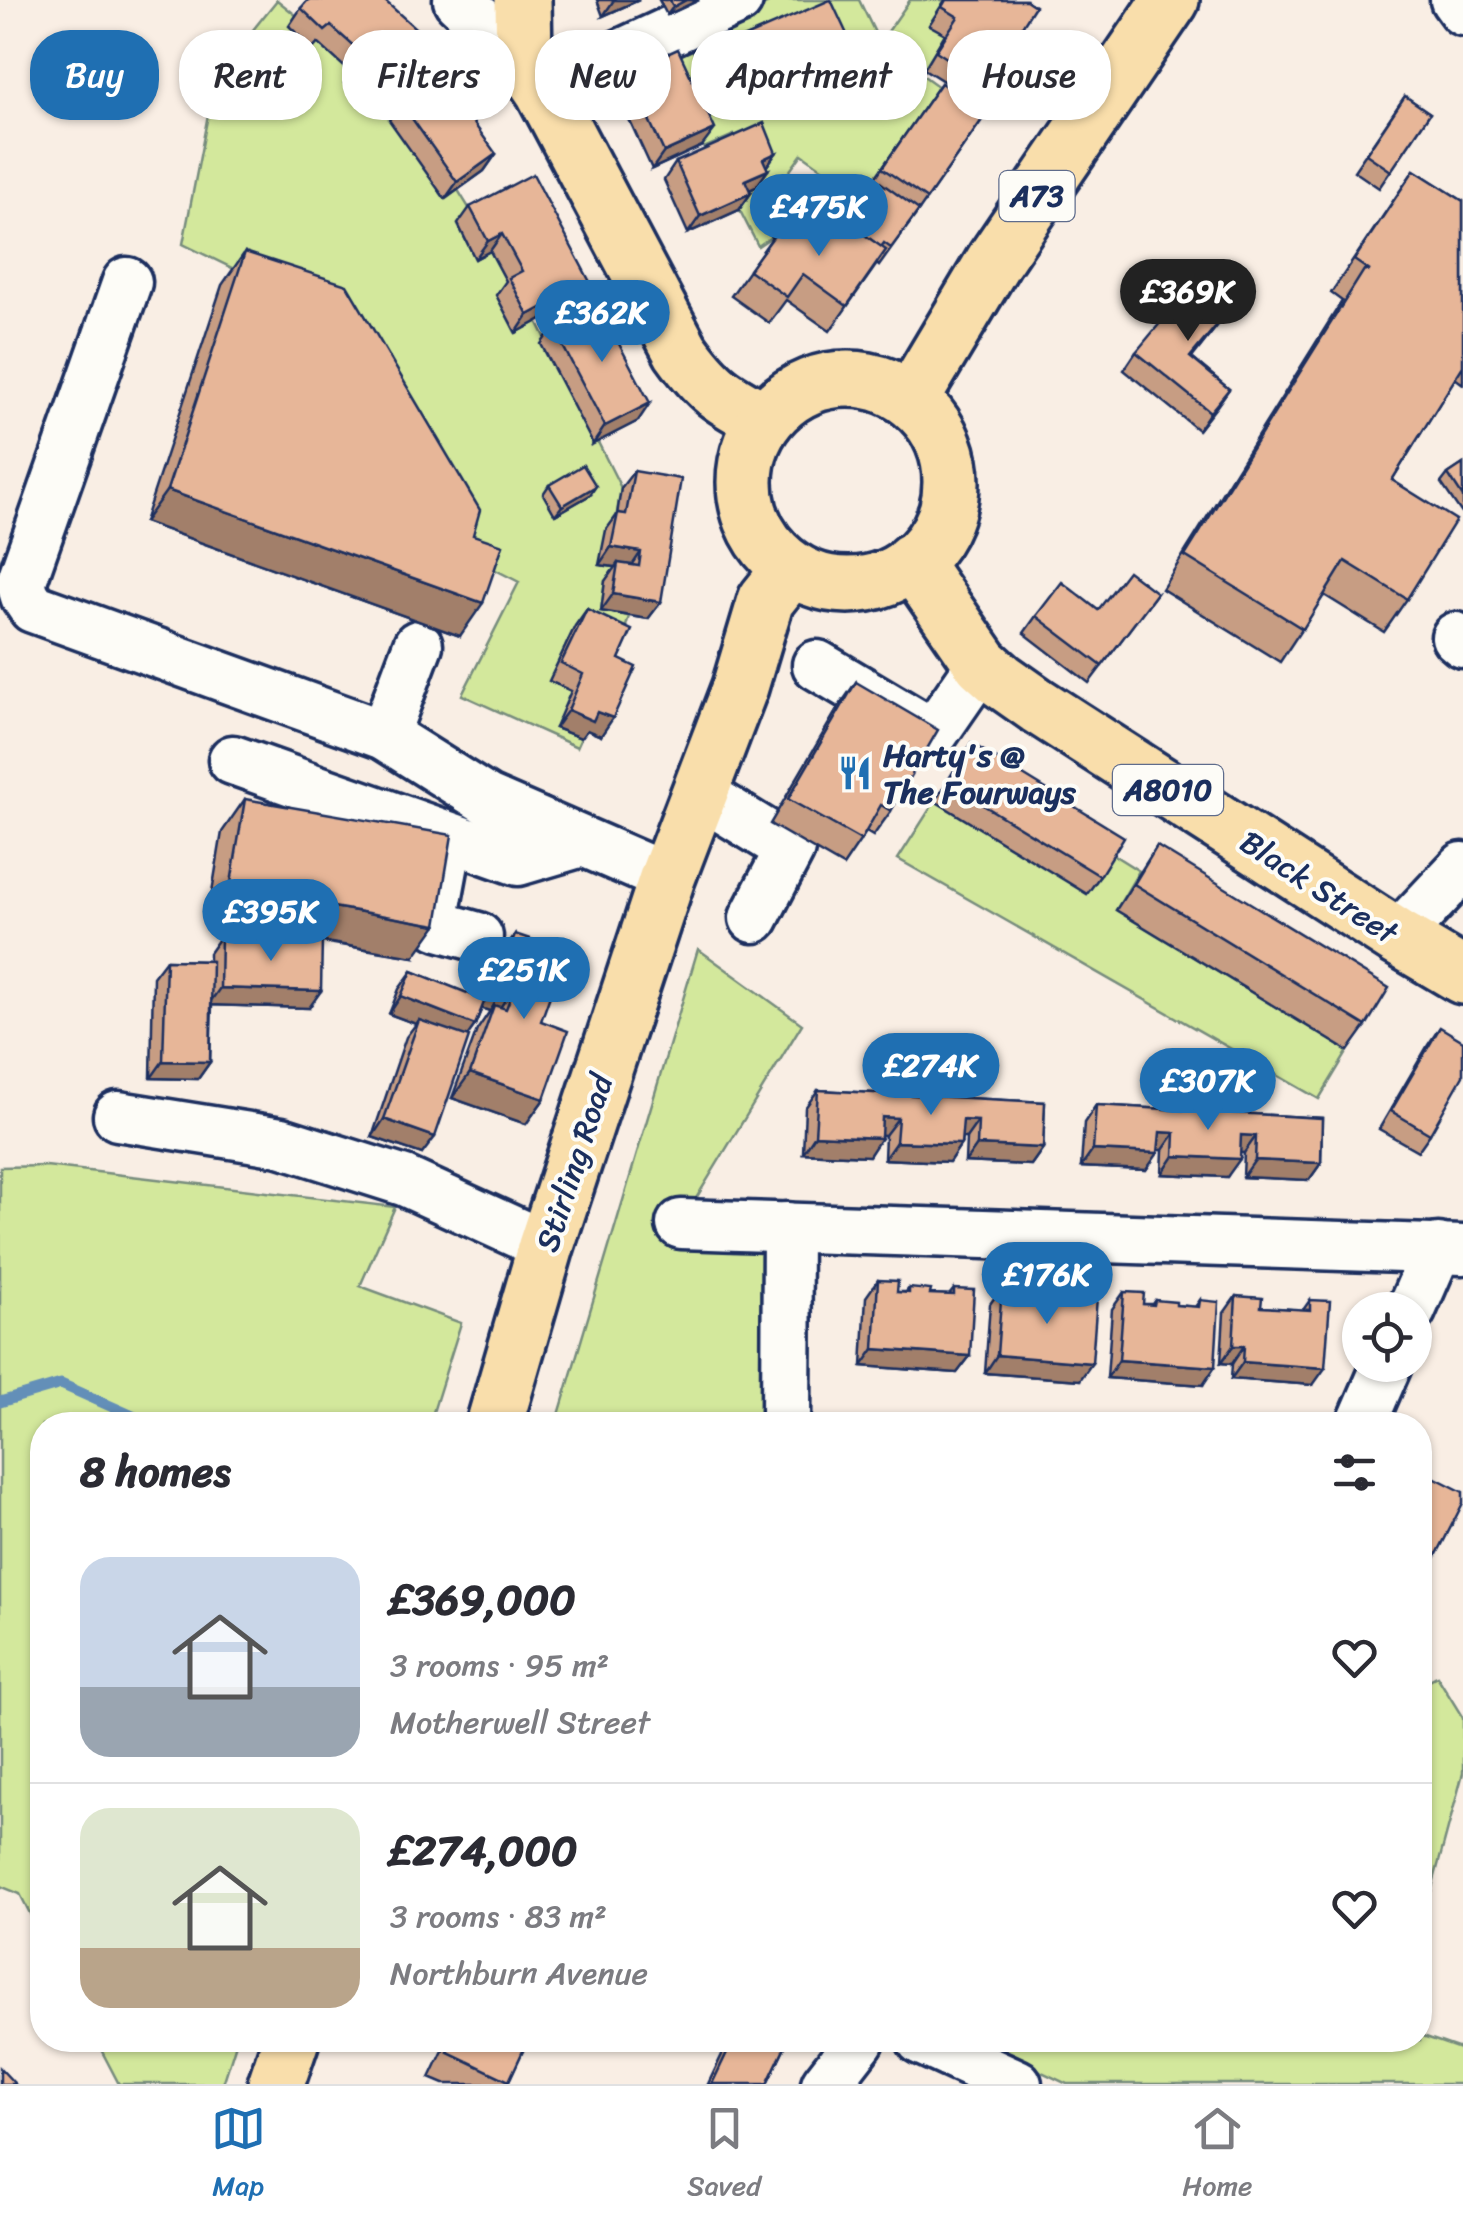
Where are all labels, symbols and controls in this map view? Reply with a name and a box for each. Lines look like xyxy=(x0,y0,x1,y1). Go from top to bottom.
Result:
chip: Buy xyxy=(30,30,159,120)
chip: Rent xyxy=(179,30,322,120)
chip: Filters xyxy=(342,30,515,120)
chip: New xyxy=(535,30,671,120)
chip: Apartment xyxy=(691,30,927,120)
chip: House xyxy=(947,30,1111,120)
road number: A73 xyxy=(1000,171,1074,221)
pin: £475K xyxy=(749,174,889,259)
text: £475K xyxy=(772,178,866,235)
pin: £369K xyxy=(1118,259,1258,344)
text: £369K xyxy=(1142,263,1234,320)
pin: £362K xyxy=(532,280,672,365)
text: £362K xyxy=(557,284,647,341)
place label: Harty's @ The Fourways xyxy=(883,727,1077,821)
restaurant icon: Harty's @ The Fourways xyxy=(836,754,874,792)
road number: A8010 xyxy=(1113,765,1223,815)
street label: Black Street xyxy=(1228,815,1411,961)
pin: £395K xyxy=(201,879,341,964)
text: £395K xyxy=(224,883,318,940)
pin: £251K xyxy=(454,937,594,1022)
text: £251K xyxy=(480,941,568,998)
pin: £274K xyxy=(861,1033,1001,1118)
text: £274K xyxy=(884,1037,978,1094)
pin: £307K xyxy=(1138,1048,1278,1133)
text: £307K xyxy=(1162,1052,1254,1109)
street label: Stirling Road xyxy=(519,1065,631,1259)
pin: £176K xyxy=(977,1242,1117,1327)
text: £176K xyxy=(1004,1246,1090,1303)
map controls xyxy=(1342,1292,1432,1382)
button: locate xyxy=(1342,1292,1432,1382)
text: 8 homes xyxy=(80,1435,231,1509)
icon: filters xyxy=(1327,1445,1382,1500)
text: £369,000 xyxy=(390,1563,576,1637)
icon: home xyxy=(160,1597,280,1717)
icon: heart xyxy=(1327,1630,1382,1685)
text: 3 rooms · 95 m² xyxy=(390,1637,609,1694)
text: Motherwell Street xyxy=(390,1694,650,1751)
text: £274,000 xyxy=(390,1814,578,1888)
icon: home xyxy=(160,1848,280,1968)
icon: heart xyxy=(1327,1881,1382,1936)
text: 3 rooms · 83 m² xyxy=(390,1888,607,1945)
text: Northburn Avenue xyxy=(390,1945,648,2002)
tab: Map xyxy=(211,2101,266,2210)
tab: Saved xyxy=(687,2101,761,2210)
tab: Home xyxy=(1182,2101,1252,2210)

